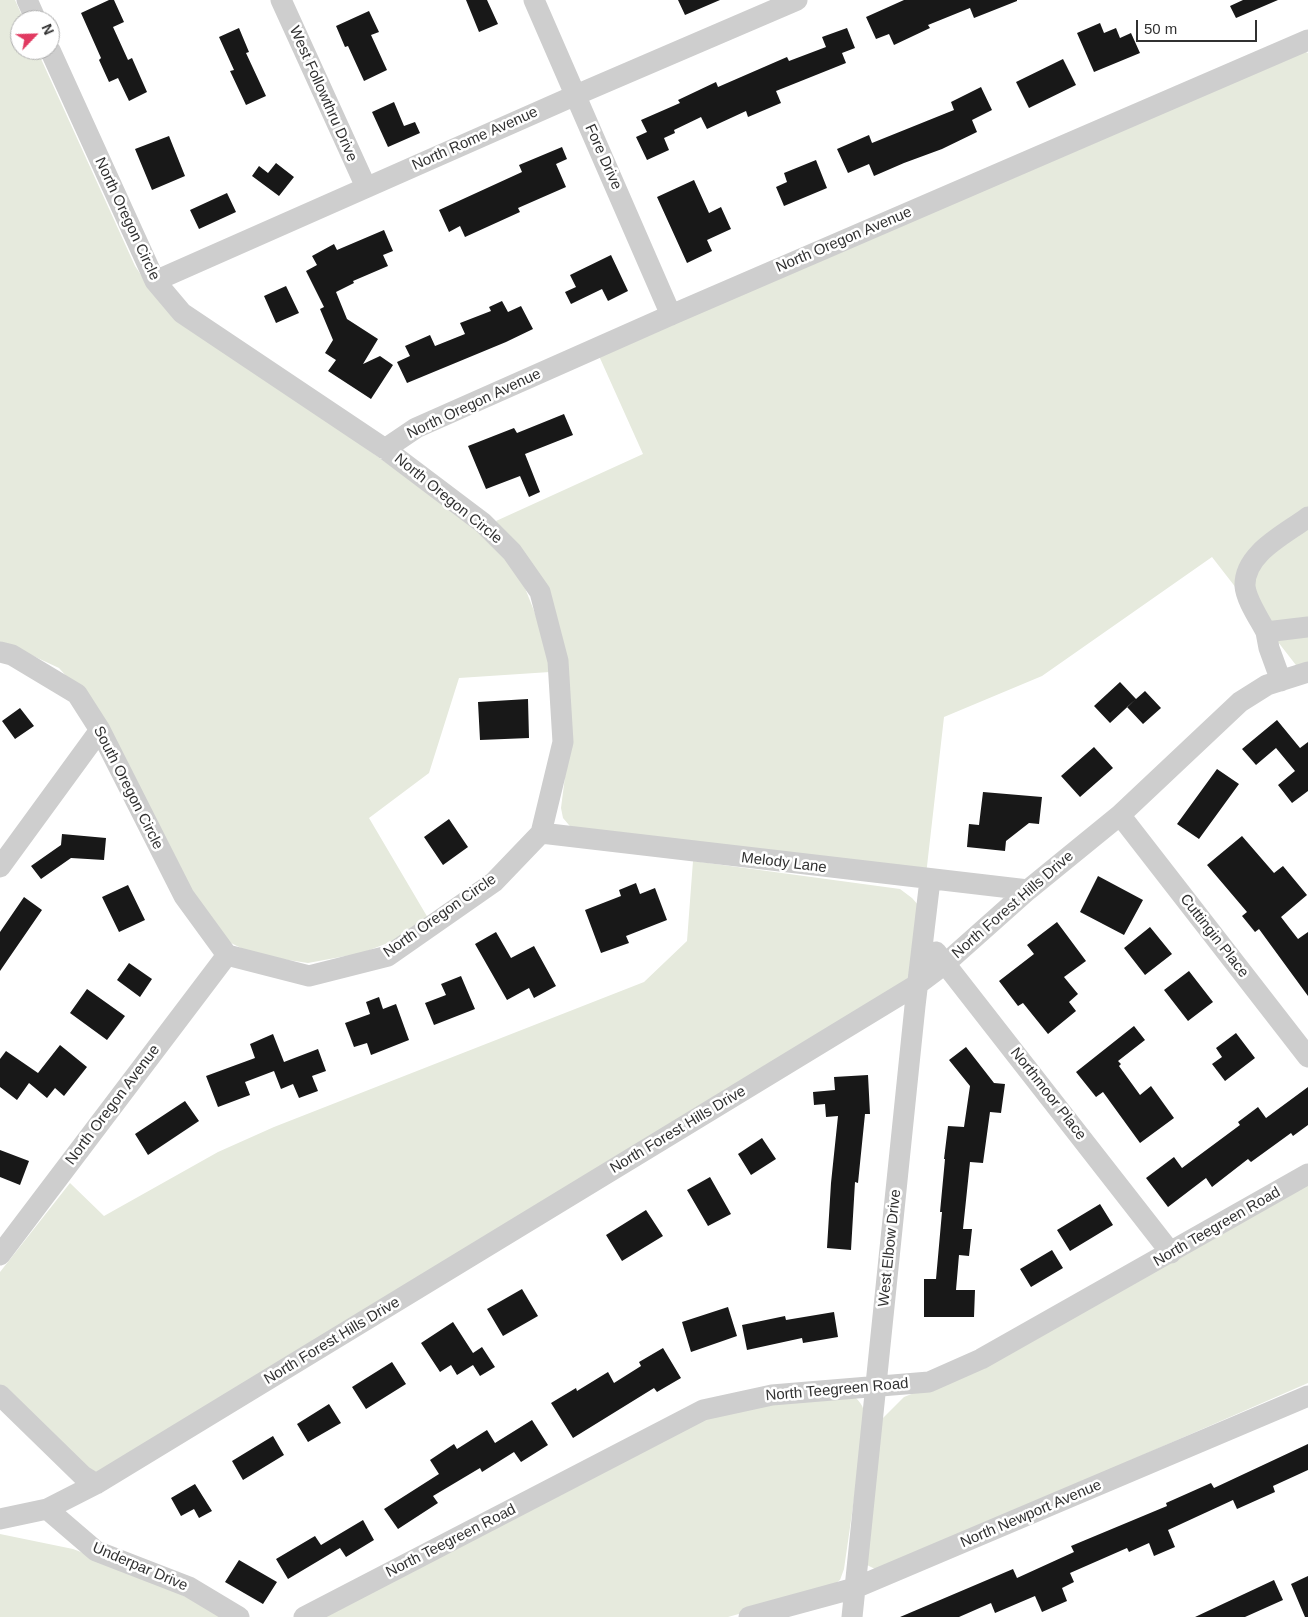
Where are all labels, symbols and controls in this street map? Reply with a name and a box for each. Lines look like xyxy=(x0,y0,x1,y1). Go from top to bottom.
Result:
north arrow xyxy=(10,10,60,60)
scale bar xyxy=(1138,10,1259,42)
text: 50 m xyxy=(1144,20,1177,37)
text: N xyxy=(38,21,57,37)
street label: West Followthru Drive xyxy=(285,23,361,165)
street label: North Rome Avenue xyxy=(409,103,541,175)
street label: Fore Drive xyxy=(581,121,625,193)
street label: North Oregon Circle xyxy=(91,155,163,283)
street label: North Oregon Avenue xyxy=(773,203,915,277)
street label: North Oregon Avenue xyxy=(404,365,544,443)
street label: North Oregon Circle xyxy=(391,450,505,548)
street label: South Oregon Circle xyxy=(89,723,167,853)
street label: North Forest Hills Drive xyxy=(949,847,1077,963)
street label: Melody Lane xyxy=(740,849,828,877)
street label: North Oregon Circle xyxy=(380,870,500,962)
street label: Cuttingin Place xyxy=(1176,891,1252,981)
street label: North Oregon Avenue xyxy=(62,1041,164,1169)
street label: Northmoor Place xyxy=(1006,1044,1090,1144)
street label: North Forest Hills Drive xyxy=(607,1082,749,1178)
street label: North Teegreen Road xyxy=(1150,1183,1284,1271)
street label: West Elbow Drive xyxy=(875,1188,905,1308)
street label: North Forest Hills Drive xyxy=(261,1293,403,1389)
street label: North Teegreen Road xyxy=(765,1375,909,1405)
street label: North Newport Avenue xyxy=(958,1476,1104,1552)
street label: North Teegreen Road xyxy=(383,1500,519,1582)
street label: Underpar Drive xyxy=(90,1539,190,1595)

